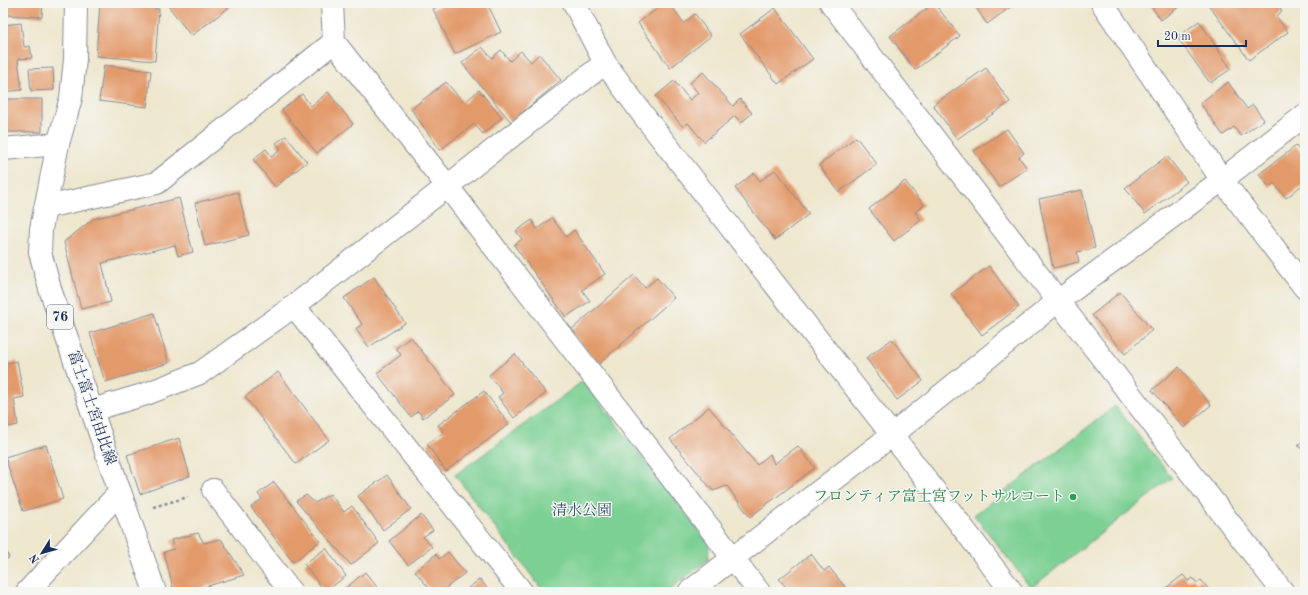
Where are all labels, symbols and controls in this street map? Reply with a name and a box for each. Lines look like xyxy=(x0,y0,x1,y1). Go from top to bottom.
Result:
scale bar xyxy=(1158,22,1246,48)
text: 20 m xyxy=(1164,31,1191,43)
road number: 76 xyxy=(47,305,73,329)
street label: 富士富士宮由比線 xyxy=(64,348,120,467)
place label: フロンティア富士宮フットサルコート xyxy=(813,488,1065,505)
marker: フロンティア富士宮フットサルコート xyxy=(1068,492,1078,502)
park label: 清水公園 xyxy=(552,502,612,519)
north arrow xyxy=(22,533,62,573)
text: N xyxy=(28,551,42,565)

